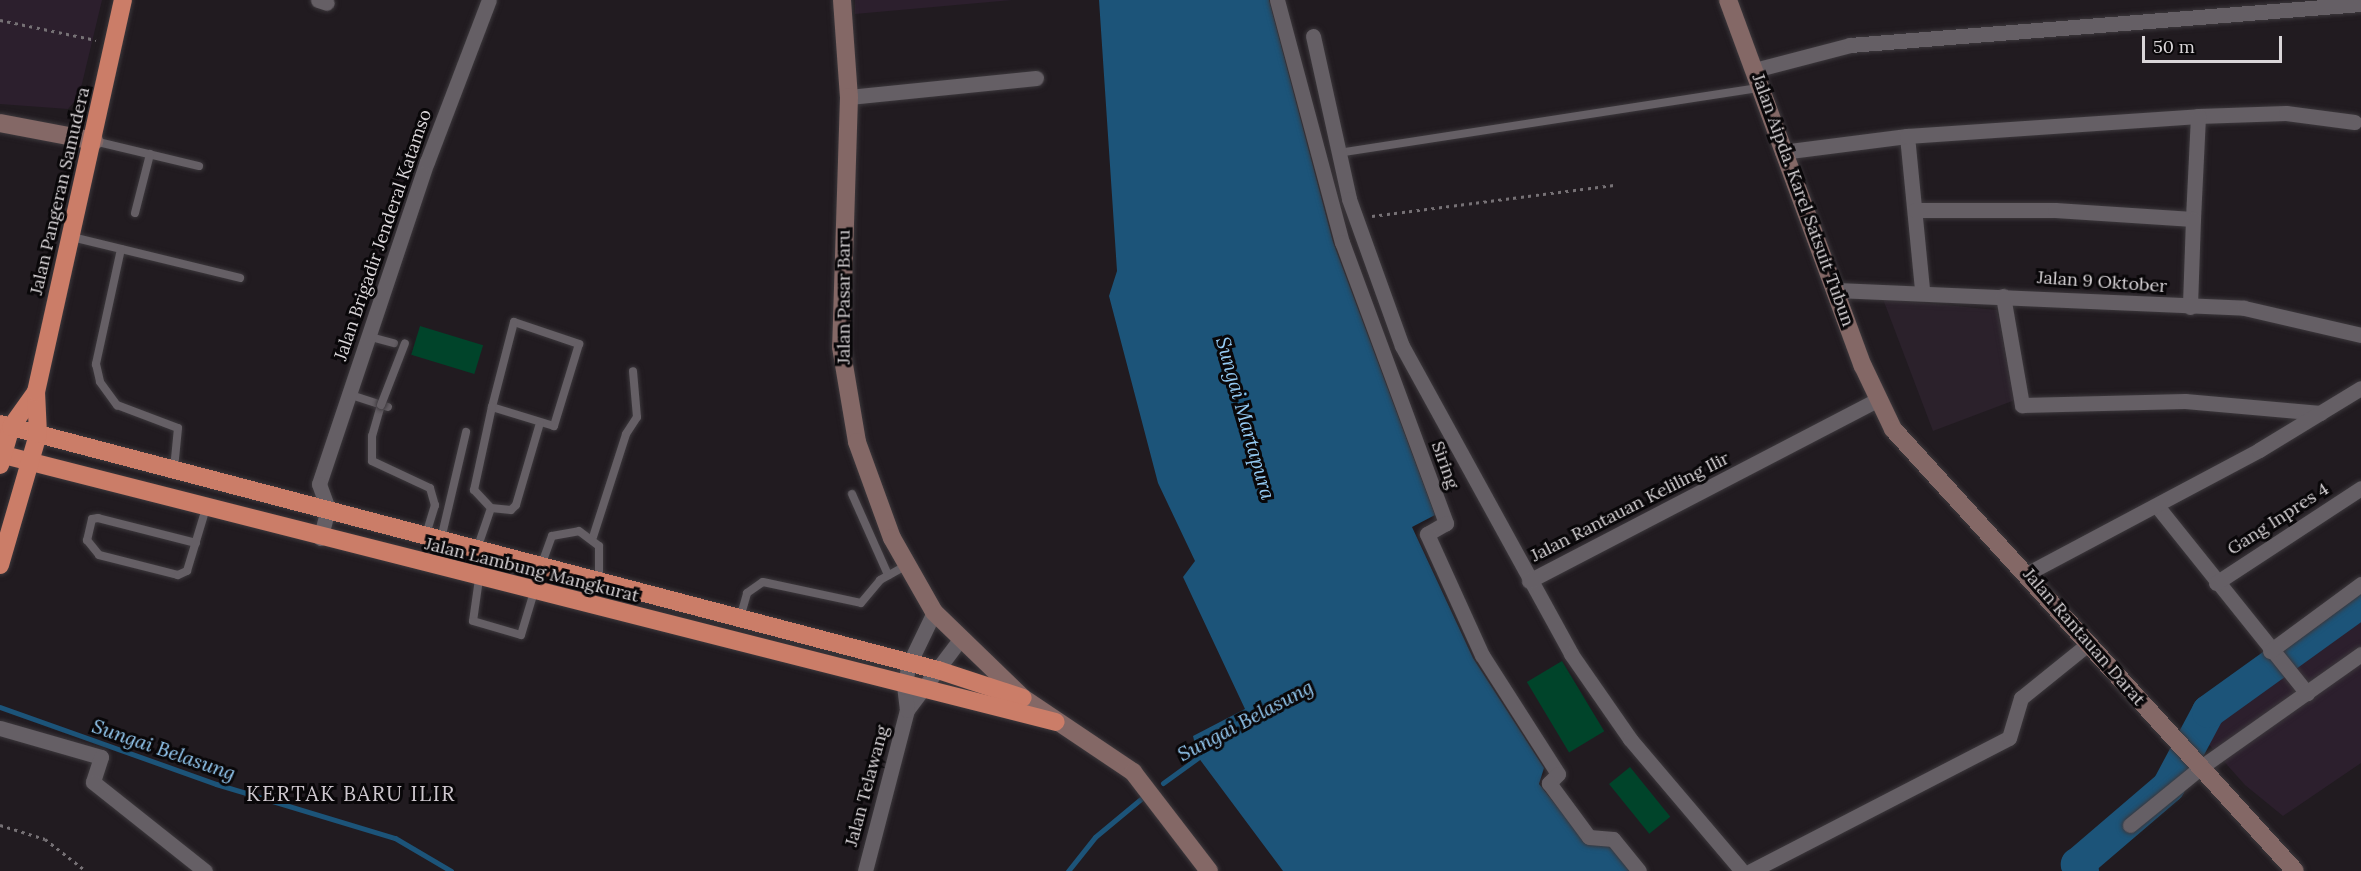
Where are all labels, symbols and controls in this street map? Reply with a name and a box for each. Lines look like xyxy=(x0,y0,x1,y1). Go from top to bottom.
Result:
scale bar xyxy=(2145,24,2284,62)
text: 50 m xyxy=(2153,35,2195,58)
street label: Jalan Aipda. Karel Satsuit Tubun xyxy=(1747,71,1859,329)
street label: Jalan Pangeran Samudera xyxy=(26,85,94,297)
street label: Jalan Brigadir Jenderal Katamso xyxy=(330,107,436,363)
street label: Jalan Pasar Baru xyxy=(833,230,855,364)
street label: Jalan 9 Oktober xyxy=(2036,267,2168,297)
water label: Sungai Martapura xyxy=(1211,334,1281,502)
street label: Siring xyxy=(1426,438,1464,492)
street label: Jalan Rantauan Keliling Ilir xyxy=(1527,447,1733,567)
street label: Gang Inpres 4 xyxy=(2223,478,2333,560)
street label: Jalan Lambung Mangkurat xyxy=(423,533,641,607)
street label: Jalan Rantauan Darat xyxy=(2018,564,2150,710)
water label: Sungai Belasung xyxy=(1173,674,1317,766)
water label: Sungai Belasung xyxy=(89,713,239,785)
street label: Jalan Telawang xyxy=(840,723,894,849)
district label: KERTAK BARU ILIR xyxy=(246,781,456,807)

